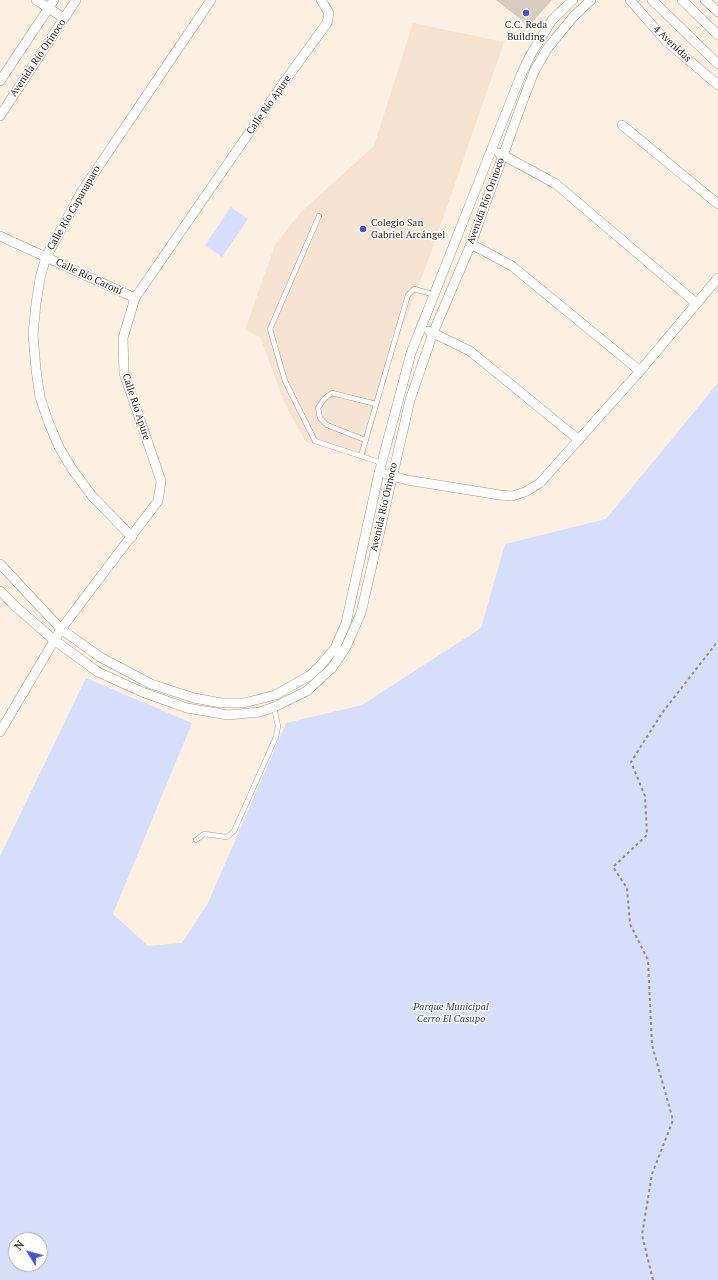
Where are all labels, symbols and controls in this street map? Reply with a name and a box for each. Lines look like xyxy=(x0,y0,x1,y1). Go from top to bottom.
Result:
marker: C.C. Reda Building xyxy=(521,8,531,18)
street label: Avenida Río Orinoco xyxy=(8,17,68,99)
place label: C.C. Reda Building xyxy=(505,19,547,42)
street label: 4 Avenidas xyxy=(650,23,694,65)
street label: Calle Río Apure xyxy=(244,73,294,137)
street label: Avenida Río Orinoco xyxy=(465,156,507,246)
street label: Calle Río Capanaparo xyxy=(45,164,103,252)
place label: Colegio San Gabriel Arcángel xyxy=(371,217,445,240)
marker: Colegio San Gabriel Arcángel xyxy=(358,224,368,234)
street label: Calle Río Caroní xyxy=(54,256,124,298)
street label: Calle Río Apure xyxy=(120,372,152,442)
street label: Avenida Río Orinoco xyxy=(368,461,400,553)
park label: Parque Municipal Cerro El Casupo xyxy=(413,1001,489,1024)
north arrow xyxy=(8,1232,48,1272)
text: N xyxy=(11,1238,27,1253)

